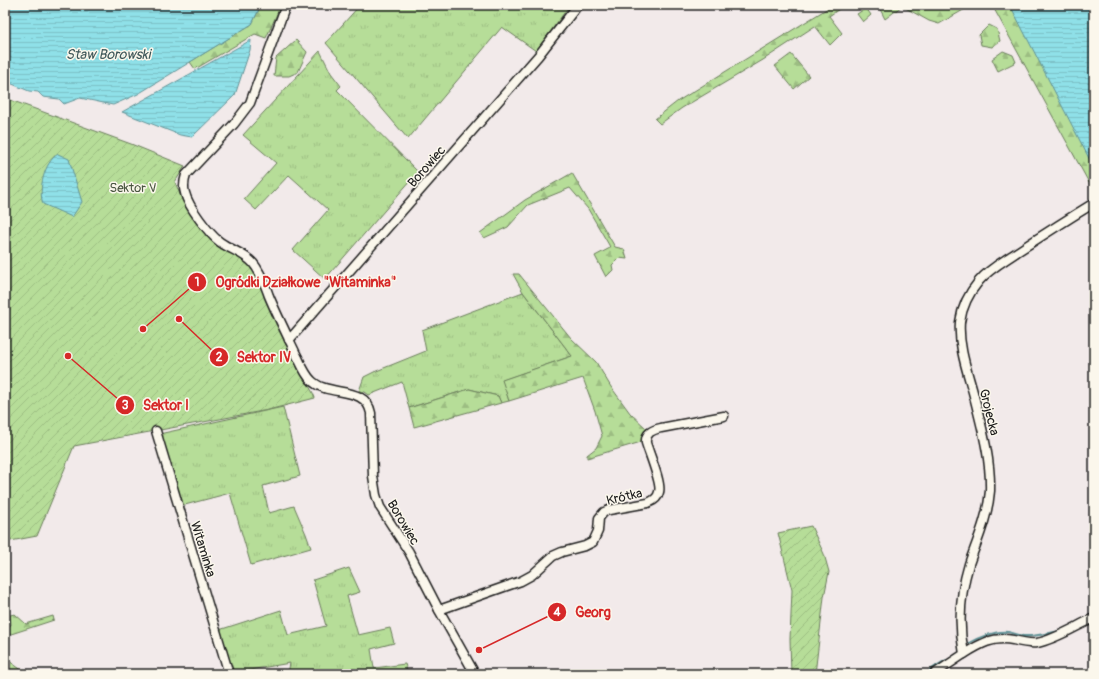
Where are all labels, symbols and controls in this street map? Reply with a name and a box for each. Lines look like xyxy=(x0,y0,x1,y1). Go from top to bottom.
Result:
water label: Staw Borowski xyxy=(66,46,153,63)
street label: Borowiec xyxy=(404,142,449,191)
park label: Sektor V xyxy=(110,180,157,196)
callout: Ogródki Działkowe "Witaminka" xyxy=(187,269,404,295)
text: Ogródki Działkowe "Witaminka" xyxy=(216,274,396,291)
text: 1 xyxy=(195,275,199,290)
callout: Sektor IV xyxy=(209,344,300,370)
text: Sektor IV xyxy=(237,349,291,366)
text: 2 xyxy=(216,350,223,365)
street label: Grojecka xyxy=(976,387,1003,437)
callout: Sektor I xyxy=(115,392,197,418)
text: Sektor I xyxy=(143,397,189,414)
text: 3 xyxy=(122,398,129,413)
street label: Krótka xyxy=(605,485,644,509)
street label: Borowiec xyxy=(383,497,423,548)
street label: Witaminka xyxy=(187,520,219,579)
callout: Georg xyxy=(547,599,619,625)
text: Georg xyxy=(575,604,611,621)
text: 4 xyxy=(553,605,561,620)

